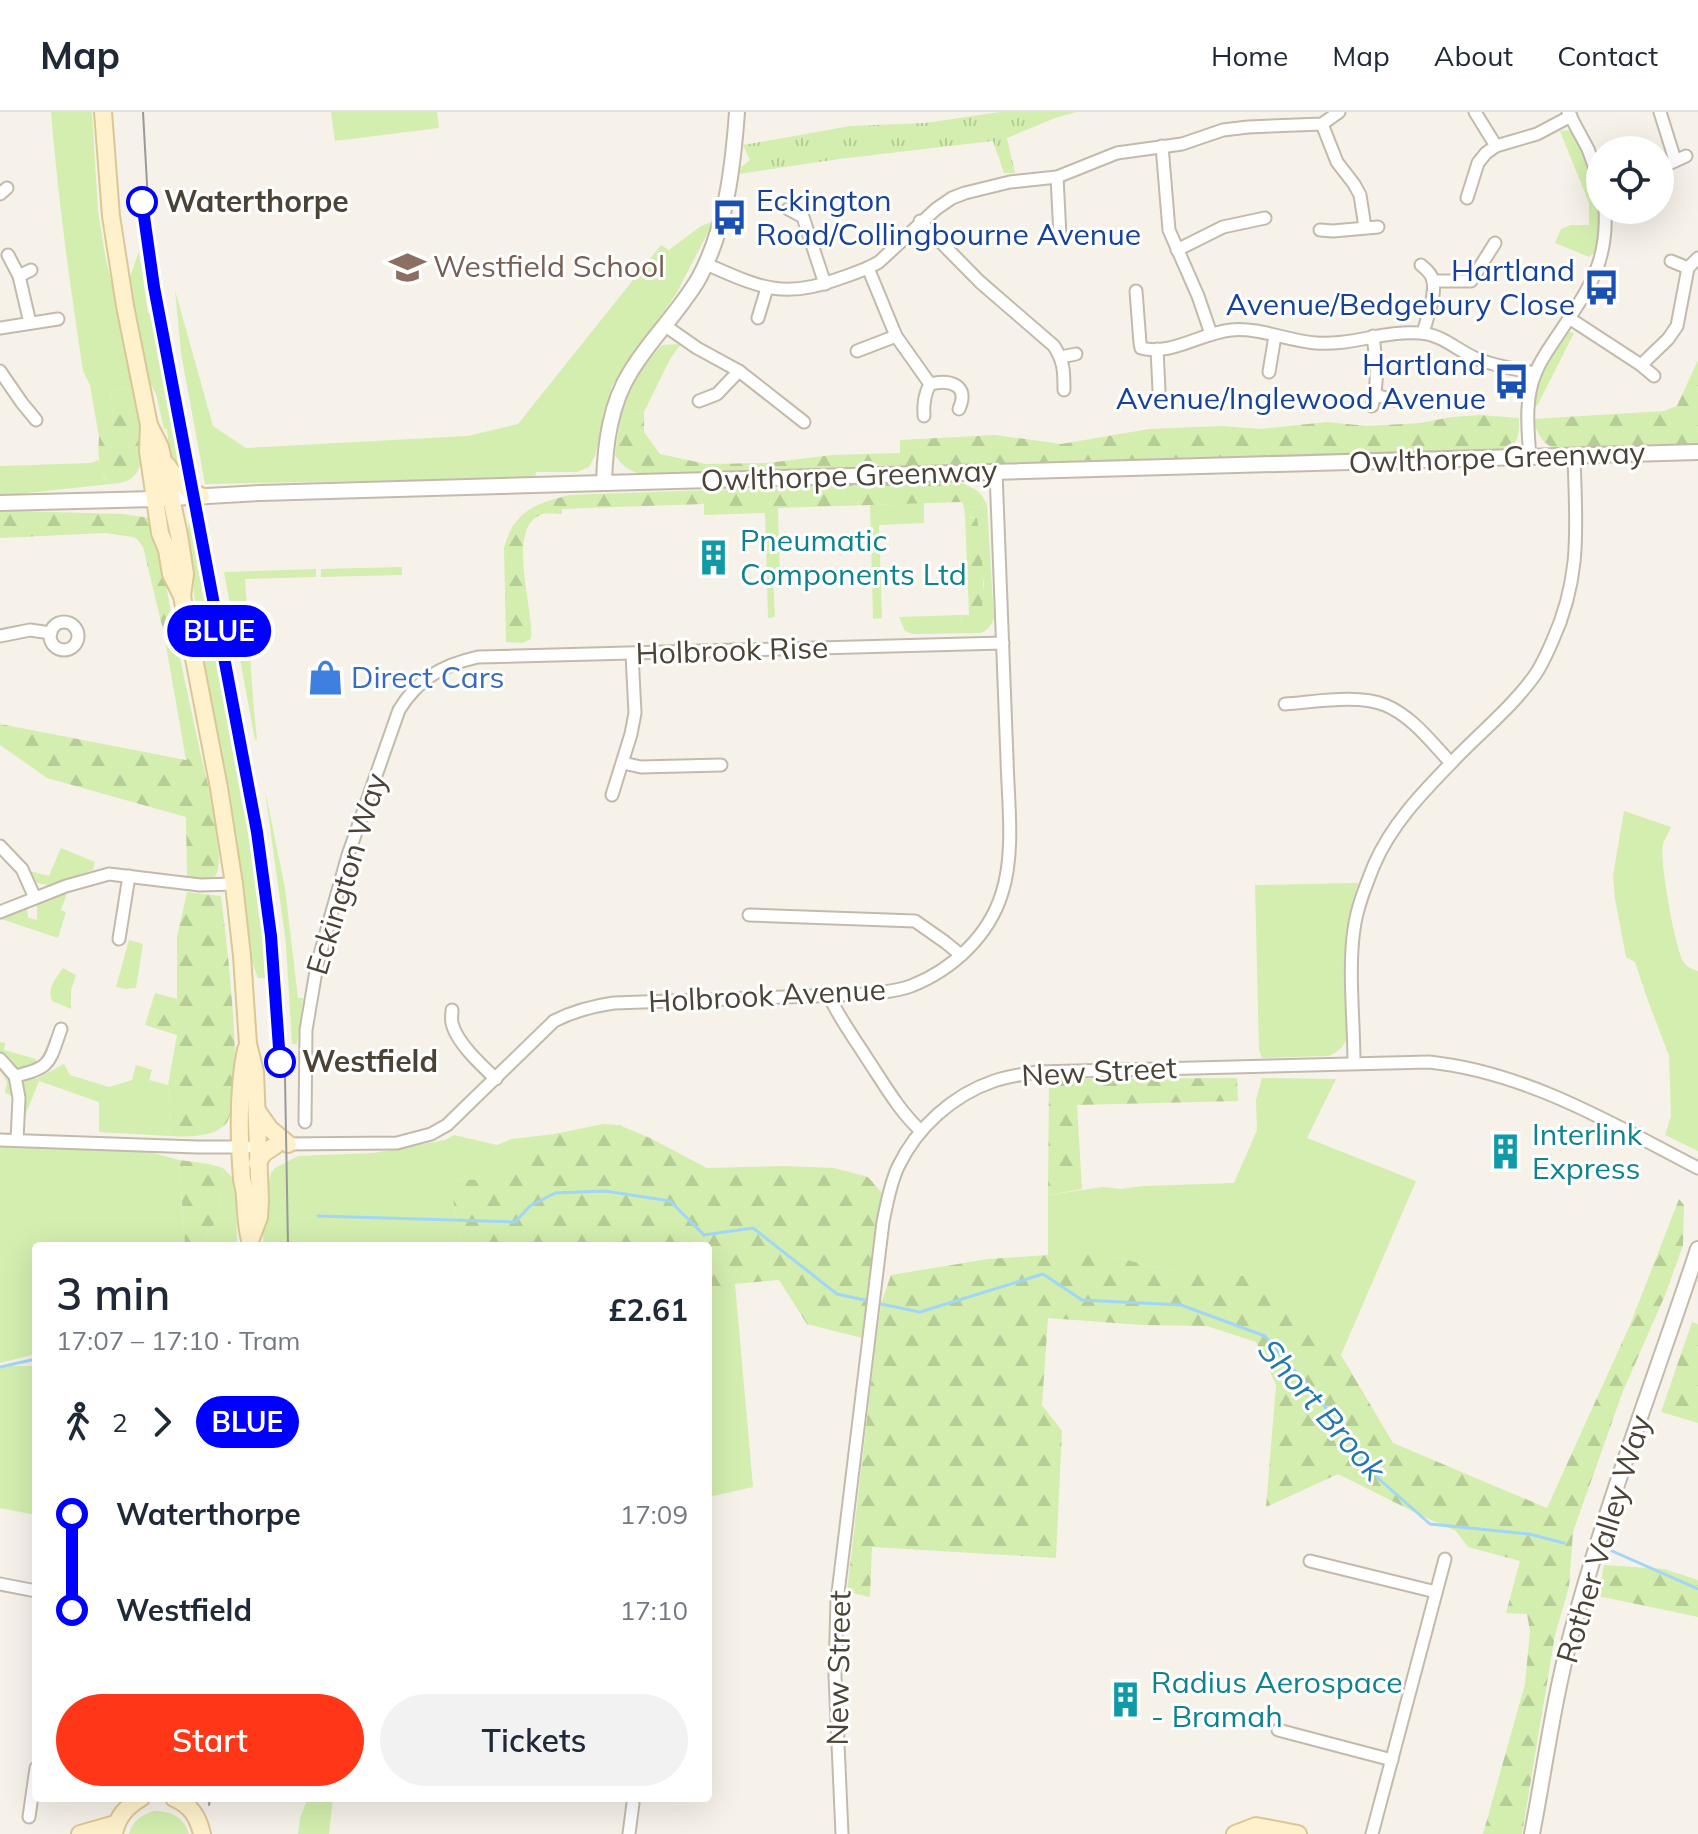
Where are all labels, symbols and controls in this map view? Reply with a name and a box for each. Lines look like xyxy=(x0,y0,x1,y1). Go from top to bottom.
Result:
text: Map xyxy=(40,31,120,79)
text: Home xyxy=(1211,38,1288,73)
text: Map xyxy=(1332,38,1390,73)
text: About xyxy=(1434,38,1513,73)
text: Contact xyxy=(1557,38,1658,73)
map controls xyxy=(1586,136,1674,224)
button: locate xyxy=(1586,136,1674,224)
place label: Eckington Road/Collingbourne Avenue xyxy=(756,181,1141,253)
place label: Waterthorpe xyxy=(164,182,349,220)
marker: Waterthorpe xyxy=(127,187,157,217)
bus stop icon: Eckington Road/Collingbourne Avenue xyxy=(711,199,749,237)
place label: Westfield School xyxy=(433,247,665,285)
school or university icon: Westfield School xyxy=(388,248,426,286)
place label: Hartland Avenue/Bedgebury Close xyxy=(1226,251,1575,323)
bus stop icon: Hartland Avenue/Bedgebury Close xyxy=(1582,269,1620,307)
place label: Hartland Avenue/Inglewood Avenue xyxy=(1116,345,1486,417)
bus stop icon: Hartland Avenue/Inglewood Avenue xyxy=(1493,363,1531,401)
street label: Owlthorpe Greenway xyxy=(1348,433,1646,481)
street label: Owlthorpe Greenway xyxy=(700,451,998,499)
place label: Pneumatic Components Ltd xyxy=(740,521,967,593)
building icon: Pneumatic Components Ltd xyxy=(695,539,733,577)
line badge: BLUE xyxy=(163,605,275,657)
text: BLUE xyxy=(183,613,255,648)
street label: Holbrook Rise xyxy=(635,628,829,672)
place label: Direct Cars xyxy=(351,658,504,696)
shop icon: Direct Cars xyxy=(306,659,344,697)
street label: Eckington Way xyxy=(297,768,395,979)
street label: Holbrook Avenue xyxy=(647,970,887,1020)
place label: Westfield xyxy=(302,1042,438,1080)
marker: Westfield xyxy=(265,1047,295,1077)
street label: New Street xyxy=(1020,1048,1178,1094)
place label: Interlink Express xyxy=(1532,1115,1643,1187)
building icon: Interlink Express xyxy=(1487,1133,1525,1171)
text: 3 min xyxy=(56,1266,170,1321)
text: £2.61 xyxy=(609,1291,688,1329)
text: 17:07 – 17:10 · Tram xyxy=(56,1324,300,1357)
water label: Short Brook xyxy=(1250,1330,1396,1490)
icon: walk xyxy=(56,1400,100,1444)
icon: forward xyxy=(140,1400,184,1444)
text: BLUE xyxy=(212,1404,283,1439)
text: 2 xyxy=(112,1406,128,1439)
street label: Rother Valley Way xyxy=(1547,1410,1659,1667)
text: Waterthorpe xyxy=(116,1495,301,1533)
text: 17:09 xyxy=(620,1498,688,1531)
street label: New Street xyxy=(818,1590,858,1746)
text: Westfield xyxy=(116,1591,252,1629)
text: 17:10 xyxy=(620,1594,688,1627)
place label: Radius Aerospace - Bramah xyxy=(1151,1663,1403,1735)
building icon: Radius Aerospace - Bramah xyxy=(1106,1681,1144,1719)
button: Start xyxy=(56,1694,364,1786)
button: Tickets xyxy=(380,1694,688,1786)

